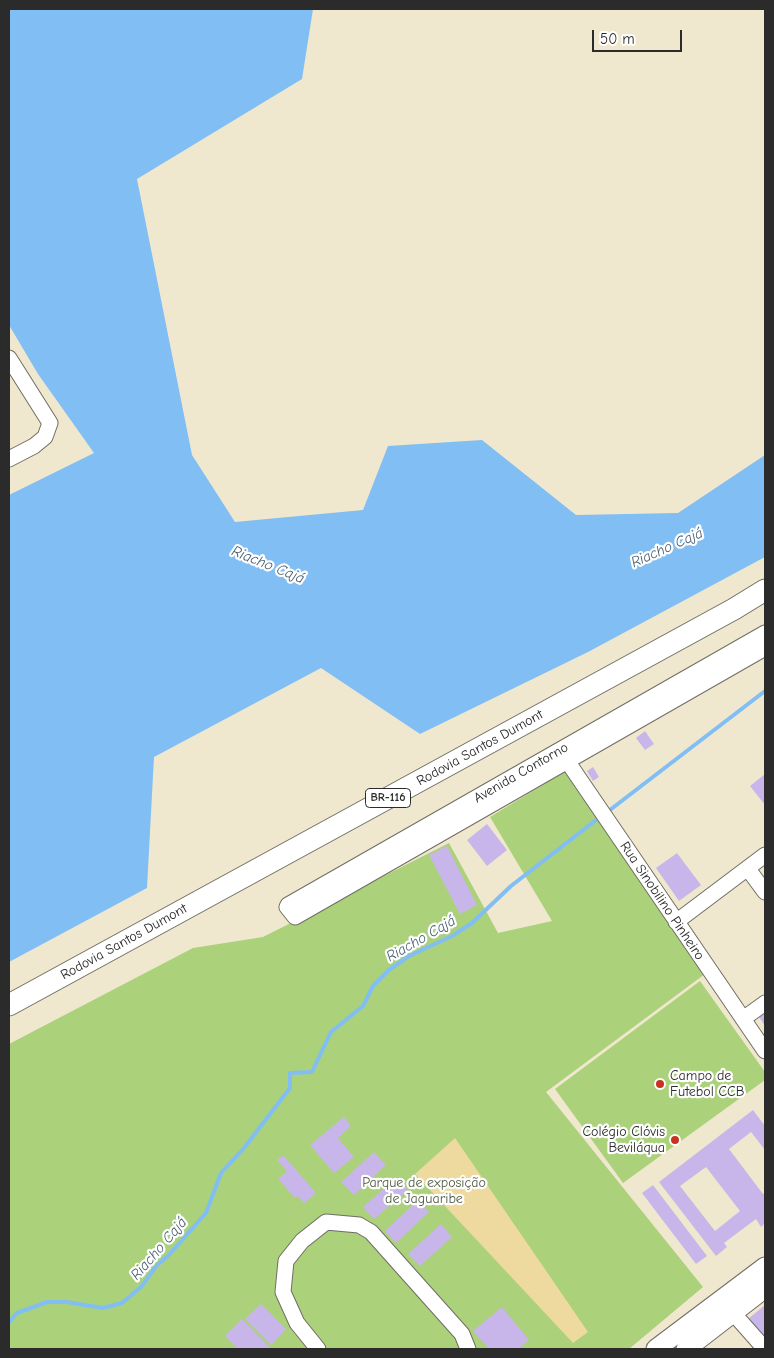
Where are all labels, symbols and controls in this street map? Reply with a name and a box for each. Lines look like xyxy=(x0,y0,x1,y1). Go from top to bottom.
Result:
scale bar xyxy=(594,20,684,52)
text: 50 m xyxy=(600,30,635,48)
water label: Riacho Cajá xyxy=(628,524,706,572)
water label: Riacho Cajá xyxy=(229,542,307,588)
street label: Rodovia Santos Dumont xyxy=(414,706,546,790)
street label: Avenida Contorno xyxy=(471,739,571,807)
road number: BR-116 xyxy=(366,788,410,808)
street label: Rua Sinobilino Pinheiro xyxy=(616,839,708,963)
street label: Rodovia Santos Dumont xyxy=(58,900,190,984)
water label: Riacho Cajá xyxy=(383,912,459,966)
place label: Campo de Futebol CCB xyxy=(670,1068,744,1100)
marker: Campo de Futebol CCB xyxy=(654,1078,666,1090)
place label: Colégio Clóvis Beviláqua xyxy=(582,1124,665,1156)
marker: Colégio Clóvis Beviláqua xyxy=(669,1134,681,1146)
park label: Parque de exposição de Jaguaribe xyxy=(362,1175,486,1208)
water label: Riacho Cajá xyxy=(127,1214,191,1284)

